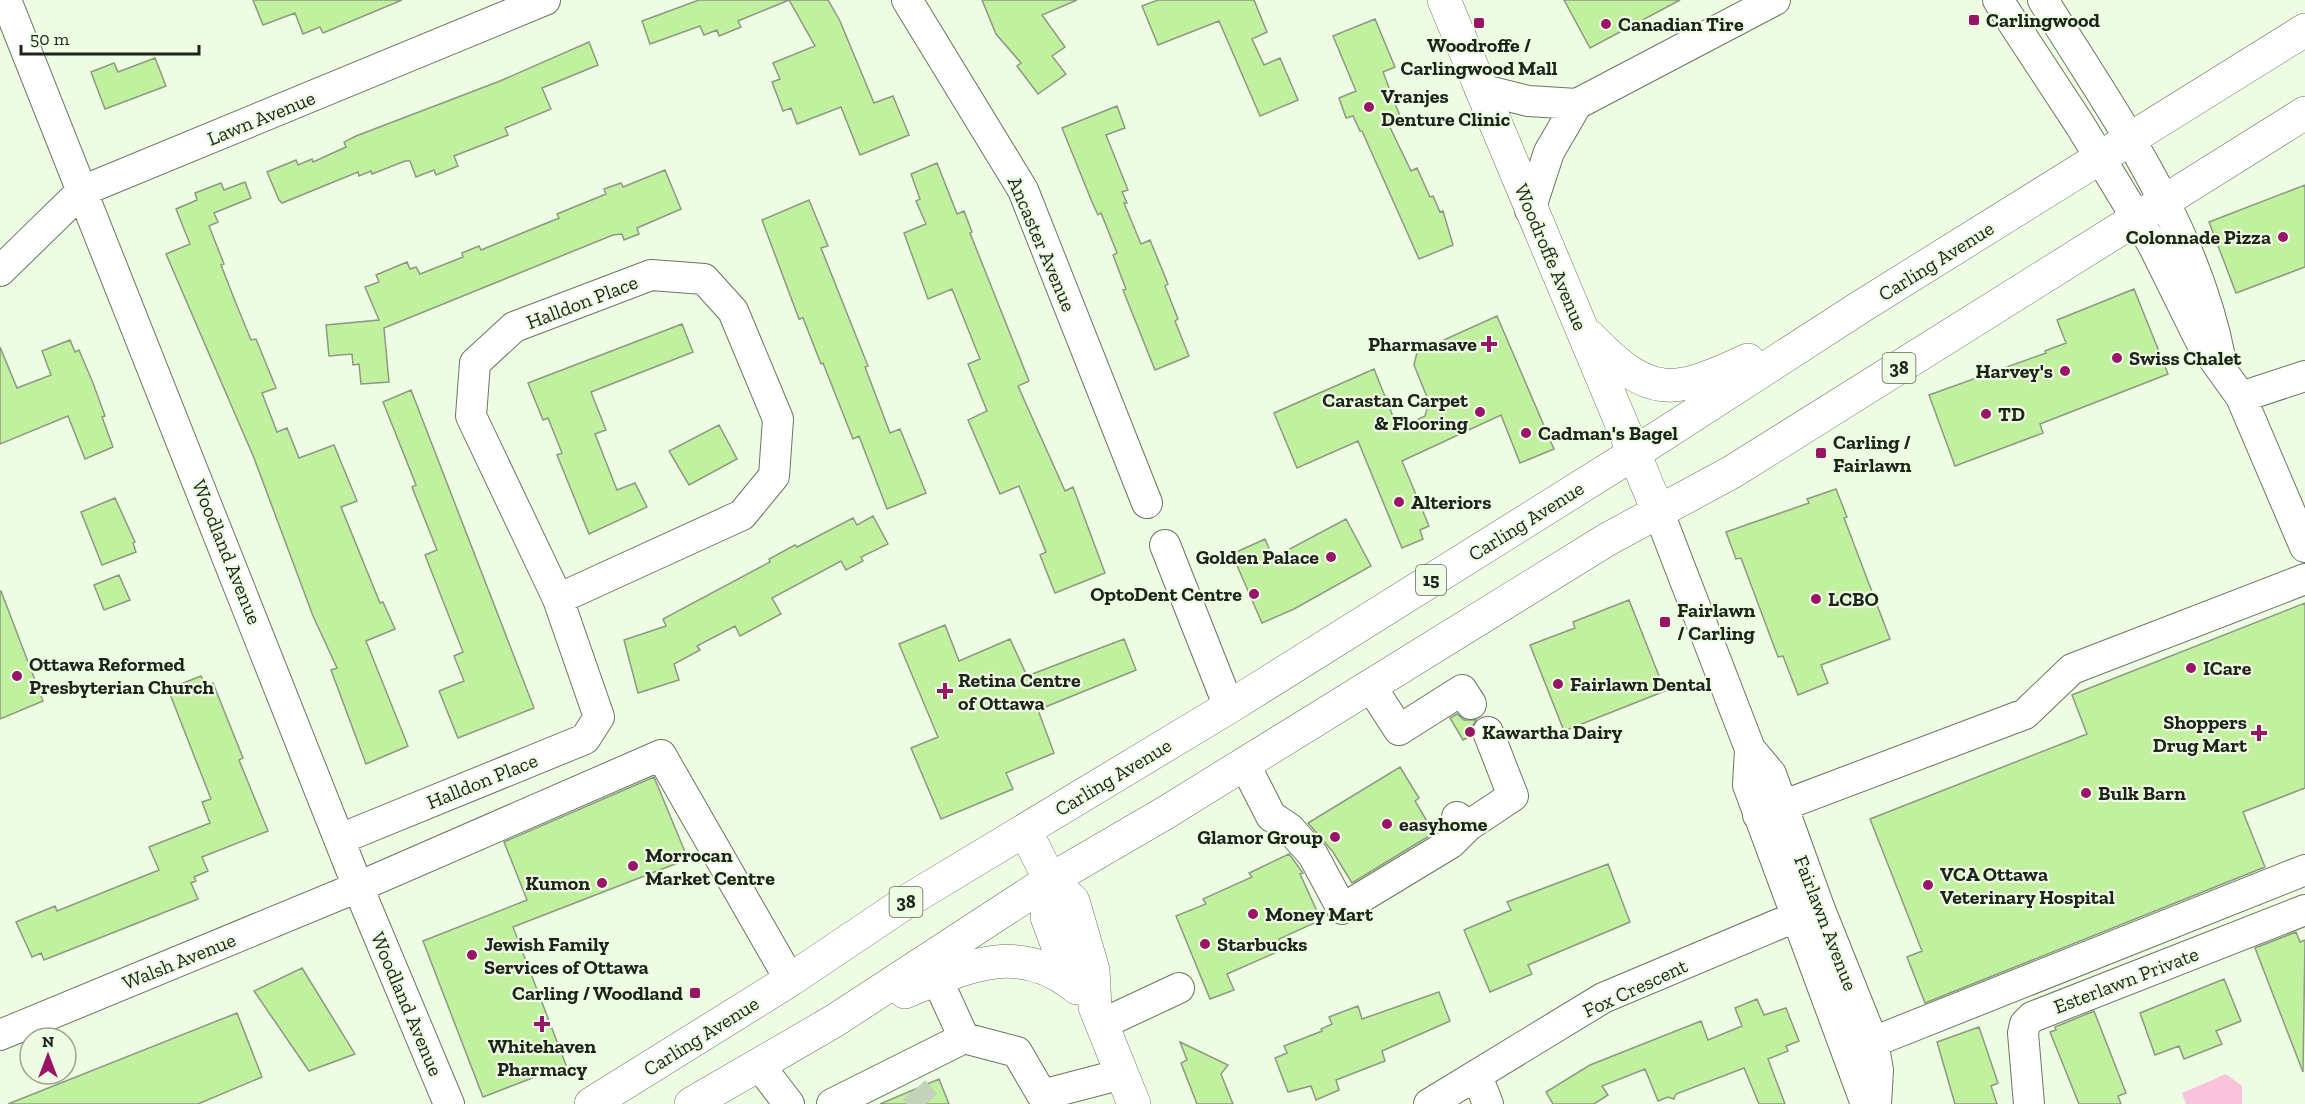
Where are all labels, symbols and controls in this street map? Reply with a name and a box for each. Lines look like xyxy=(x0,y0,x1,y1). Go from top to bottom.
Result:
place label: Carlingwood xyxy=(1986,8,2100,32)
place label: Canadian Tire xyxy=(1618,12,1744,36)
marker: Carlingwood xyxy=(1967,13,1981,27)
marker: Woodroffe / Carlingwood Mall xyxy=(1472,16,1486,30)
marker: Canadian Tire xyxy=(1599,17,1613,31)
scale bar xyxy=(21,18,200,56)
text: 50 m xyxy=(30,28,70,50)
place label: Woodroffe / Carlingwood Mall xyxy=(1401,33,1558,80)
place label: Vranjes Denture Clinic xyxy=(1381,84,1511,131)
street label: Lawn Avenue xyxy=(204,85,318,151)
marker: Vranjes Denture Clinic xyxy=(1362,100,1376,114)
street label: Ancaster Avenue xyxy=(1003,173,1081,315)
street label: Woodroffe Avenue xyxy=(1509,180,1593,334)
street label: Carling Avenue xyxy=(1874,216,1998,306)
place label: Colonnade Pizza xyxy=(2126,225,2271,249)
marker: Colonnade Pizza xyxy=(2276,230,2290,244)
street label: Halldon Place xyxy=(523,270,641,334)
place label: Pharmasave xyxy=(1368,332,1477,356)
marker: Pharmasave xyxy=(1482,337,1496,351)
place label: Swiss Chalet xyxy=(2129,346,2242,370)
marker: Swiss Chalet xyxy=(2110,351,2124,365)
road number: 38 xyxy=(1882,353,1916,383)
place label: Harvey's xyxy=(1976,359,2053,383)
marker: Harvey's xyxy=(2058,364,2072,378)
place label: Carastan Carpet & Flooring xyxy=(1322,388,1469,435)
place label: TD xyxy=(1998,402,2025,426)
marker: Carastan Carpet & Flooring xyxy=(1473,405,1487,419)
marker: TD xyxy=(1979,407,1993,421)
place label: Cadman's Bagel xyxy=(1538,421,1678,445)
marker: Cadman's Bagel xyxy=(1519,426,1533,440)
place label: Carling / Fairlawn xyxy=(1833,430,1912,477)
marker: Carling / Fairlawn xyxy=(1814,446,1828,460)
street label: Woodland Avenue xyxy=(187,476,267,628)
street label: Carling Avenue xyxy=(1464,476,1588,566)
place label: Alteriors xyxy=(1411,490,1491,514)
marker: Alteriors xyxy=(1392,495,1406,509)
place label: Golden Palace xyxy=(1196,545,1319,569)
marker: Golden Palace xyxy=(1324,550,1338,564)
road number: 15 xyxy=(1416,565,1446,595)
place label: OptoDent Centre xyxy=(1090,582,1242,606)
marker: OptoDent Centre xyxy=(1247,587,1261,601)
place label: LCBO xyxy=(1828,587,1879,611)
marker: LCBO xyxy=(1809,592,1823,606)
place label: Fairlawn / Carling xyxy=(1677,598,1756,645)
marker: Fairlawn / Carling xyxy=(1658,615,1672,629)
place label: Ottawa Reformed Presbyterian Church xyxy=(29,652,214,699)
place label: ICare xyxy=(2203,656,2252,680)
marker: ICare xyxy=(2184,661,2198,675)
place label: Retina Centre of Ottawa xyxy=(958,668,1081,715)
marker: Ottawa Reformed Presbyterian Church xyxy=(10,669,24,683)
place label: Fairlawn Dental xyxy=(1570,672,1712,696)
marker: Fairlawn Dental xyxy=(1551,677,1565,691)
marker: Retina Centre of Ottawa xyxy=(936,682,954,700)
place label: Shoppers Drug Mart xyxy=(2153,710,2248,757)
place label: Kawartha Dairy xyxy=(1482,720,1623,744)
marker: Kawartha Dairy xyxy=(1463,725,1477,739)
marker: Shoppers Drug Mart xyxy=(2252,726,2266,740)
street label: Carling Avenue xyxy=(1050,733,1176,821)
street label: Halldon Place xyxy=(423,748,541,814)
place label: Bulk Barn xyxy=(2098,781,2186,805)
marker: Bulk Barn xyxy=(2079,786,2093,800)
place label: easyhome xyxy=(1399,812,1488,836)
marker: easyhome xyxy=(1380,817,1394,831)
place label: Glamor Group xyxy=(1197,825,1323,849)
marker: Glamor Group xyxy=(1328,830,1342,844)
place label: Morrocan Market Centre xyxy=(645,843,775,890)
street label: Fairlawn Avenue xyxy=(1789,852,1863,994)
marker: Morrocan Market Centre xyxy=(626,859,640,873)
place label: VCA Ottawa Veterinary Hospital xyxy=(1940,862,2115,909)
place label: Kumon xyxy=(525,871,590,895)
marker: Kumon xyxy=(595,876,609,890)
marker: VCA Ottawa Veterinary Hospital xyxy=(1921,878,1935,892)
road number: 38 xyxy=(890,887,922,917)
place label: Money Mart xyxy=(1265,902,1374,926)
marker: Money Mart xyxy=(1246,907,1260,921)
street label: Walsh Avenue xyxy=(119,927,239,995)
street label: Woodland Avenue xyxy=(366,928,448,1080)
place label: Jewish Family Services of Ottawa xyxy=(484,932,649,979)
place label: Starbucks xyxy=(1217,932,1307,956)
marker: Starbucks xyxy=(1198,937,1212,951)
street label: Esterlawn Private xyxy=(2050,941,2202,1019)
marker: Jewish Family Services of Ottawa xyxy=(465,948,479,962)
street label: Fox Crescent xyxy=(1579,953,1692,1023)
place label: Carling / Woodland xyxy=(512,981,684,1005)
marker: Carling / Woodland xyxy=(688,986,702,1000)
street label: Carling Avenue xyxy=(639,991,763,1081)
marker: Whitehaven Pharmacy xyxy=(535,1017,549,1031)
north arrow xyxy=(18,1026,78,1086)
text: N xyxy=(42,1032,54,1051)
place label: Whitehaven Pharmacy xyxy=(488,1034,596,1081)

